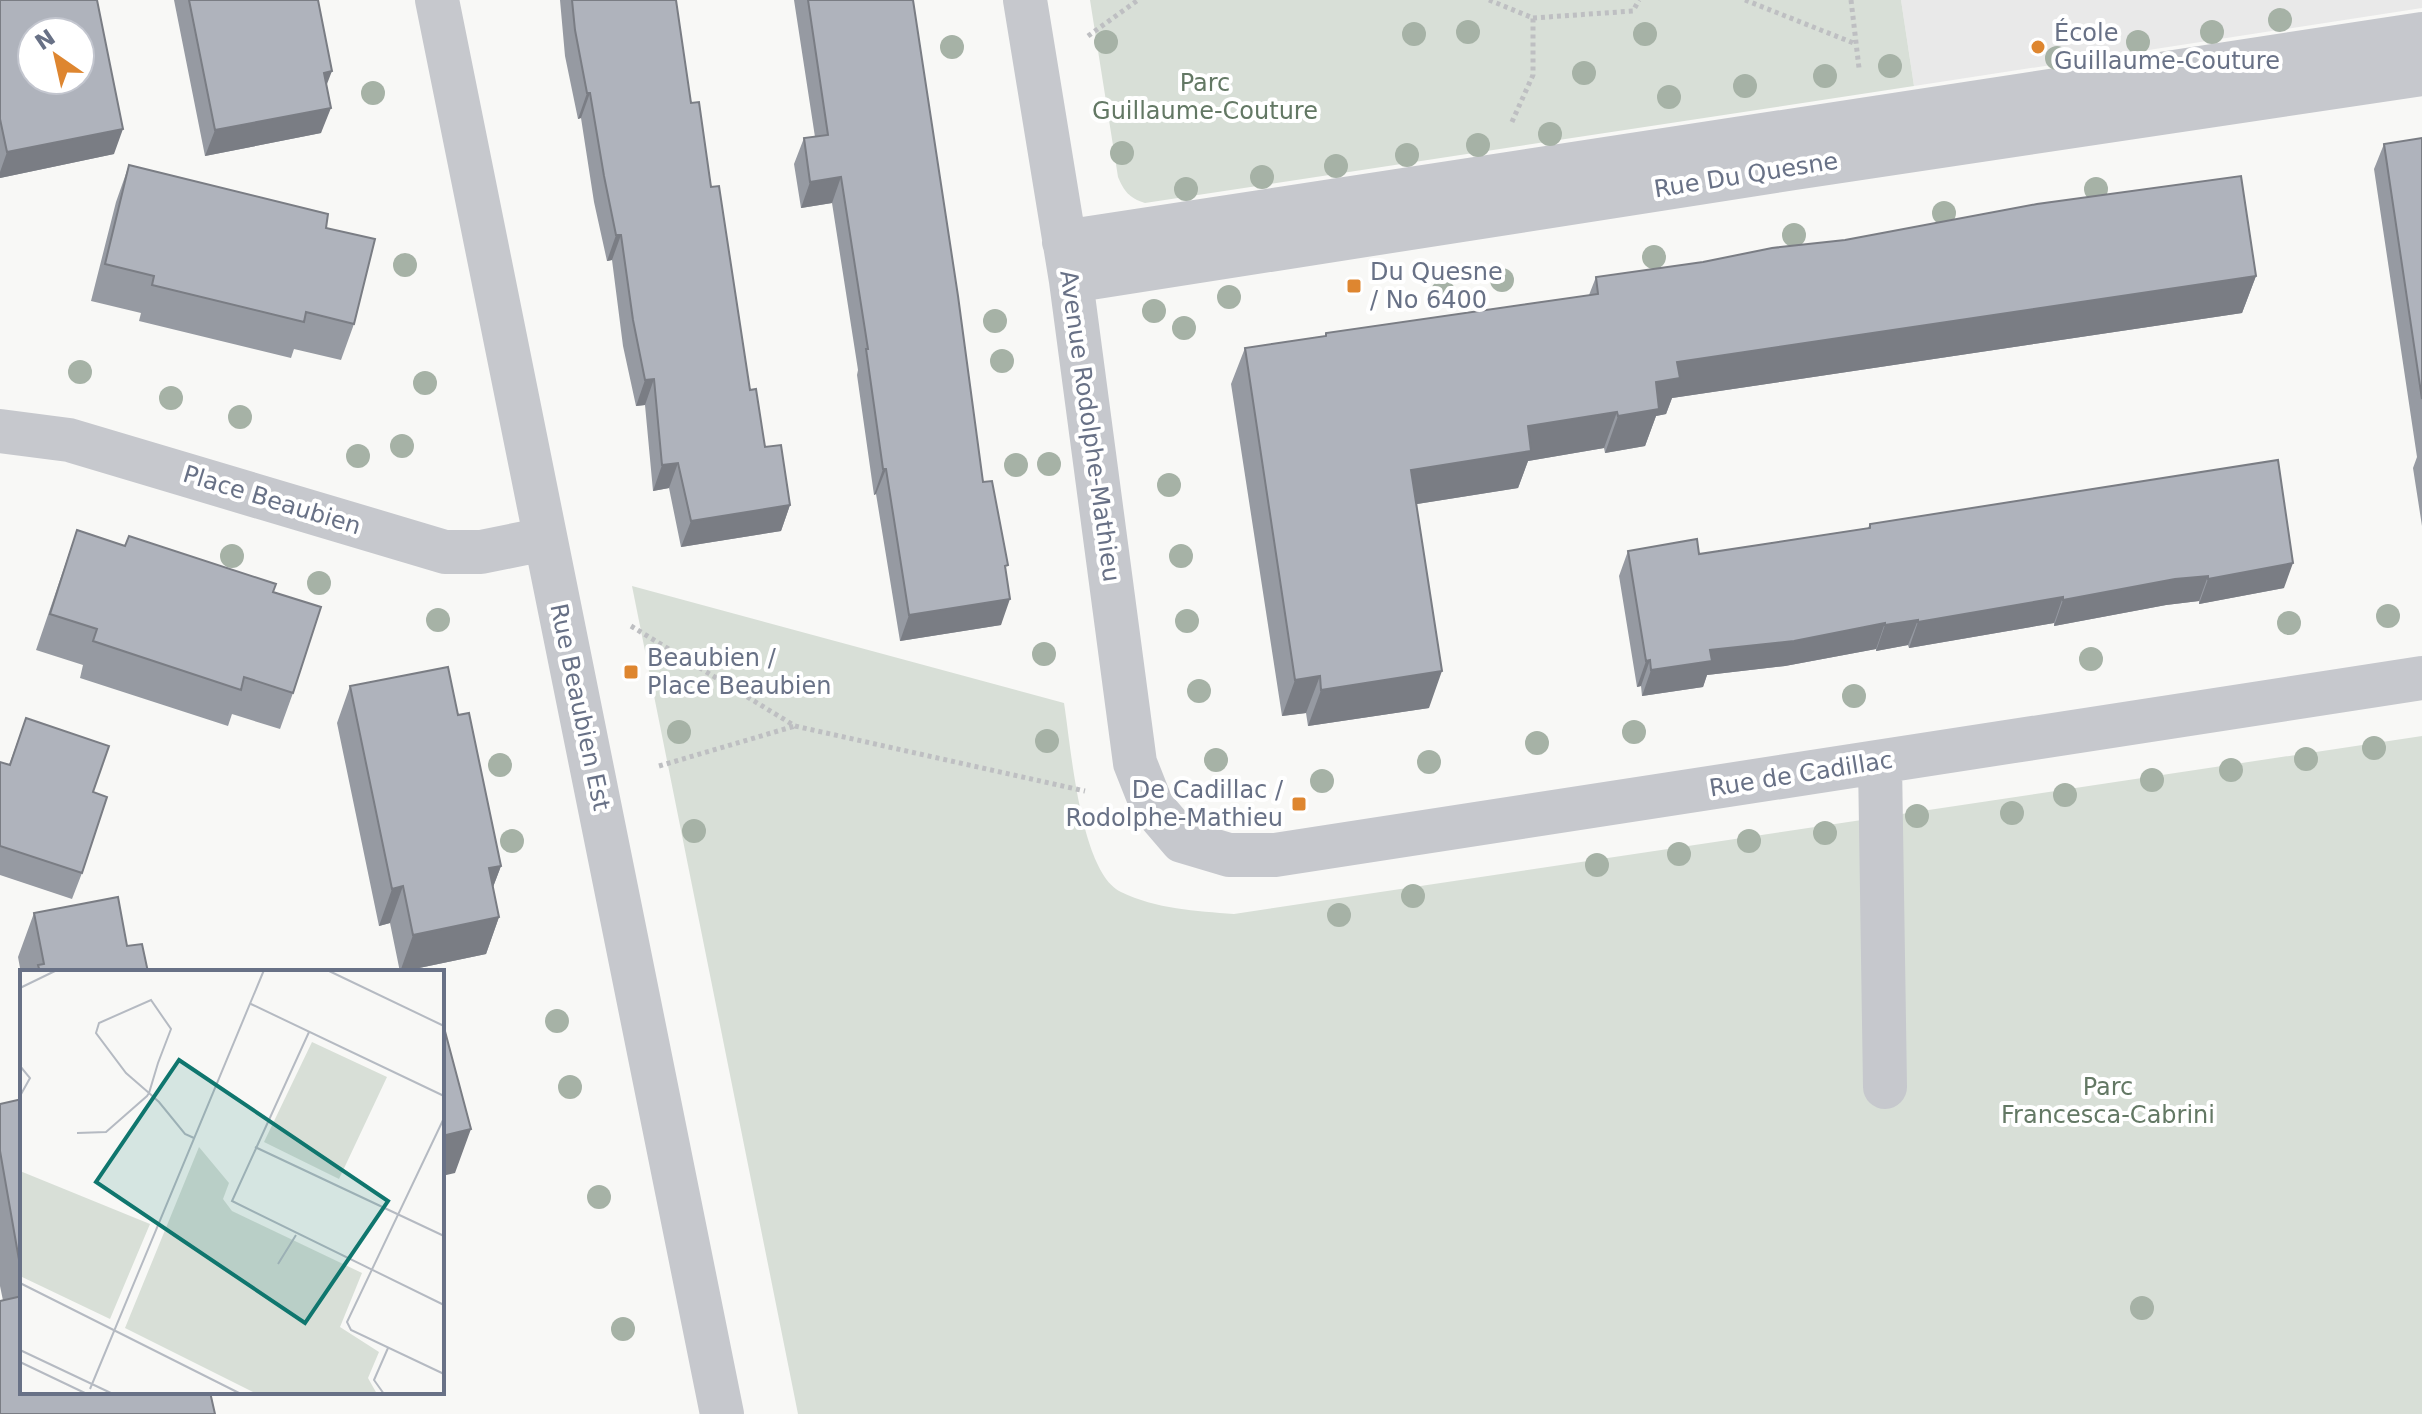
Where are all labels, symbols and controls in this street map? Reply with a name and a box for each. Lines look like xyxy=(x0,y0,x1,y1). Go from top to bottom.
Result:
north arrow xyxy=(16,16,96,96)
place label: École Guillaume-Couture xyxy=(2054,18,2280,75)
text: N xyxy=(30,24,60,55)
marker: École Guillaume-Couture xyxy=(2029,38,2047,56)
park label: Parc Guillaume-Couture xyxy=(1092,69,1318,125)
street label: Rue Du Quesne xyxy=(1652,147,1840,203)
place label: Du Quesne / No 6400 xyxy=(1370,258,1503,314)
street label: Avenue Rodolphe-Mathieu xyxy=(1054,268,1126,584)
marker: Du Quesne / No 6400 xyxy=(1345,277,1363,295)
street label: Place Beaubien xyxy=(180,460,364,540)
street label: Rue Beaubien Est xyxy=(544,601,616,813)
place label: Beaubien / Place Beaubien xyxy=(647,644,831,700)
marker: Beaubien / Place Beaubien xyxy=(622,663,640,681)
street label: Rue de Cadillac xyxy=(1707,746,1895,802)
place label: De Cadillac / Rodolphe-Mathieu xyxy=(1066,776,1284,832)
marker: De Cadillac / Rodolphe-Mathieu xyxy=(1290,795,1308,813)
inset map xyxy=(20,970,444,1394)
park label: Parc Francesca-Cabrini xyxy=(2001,1073,2215,1129)

